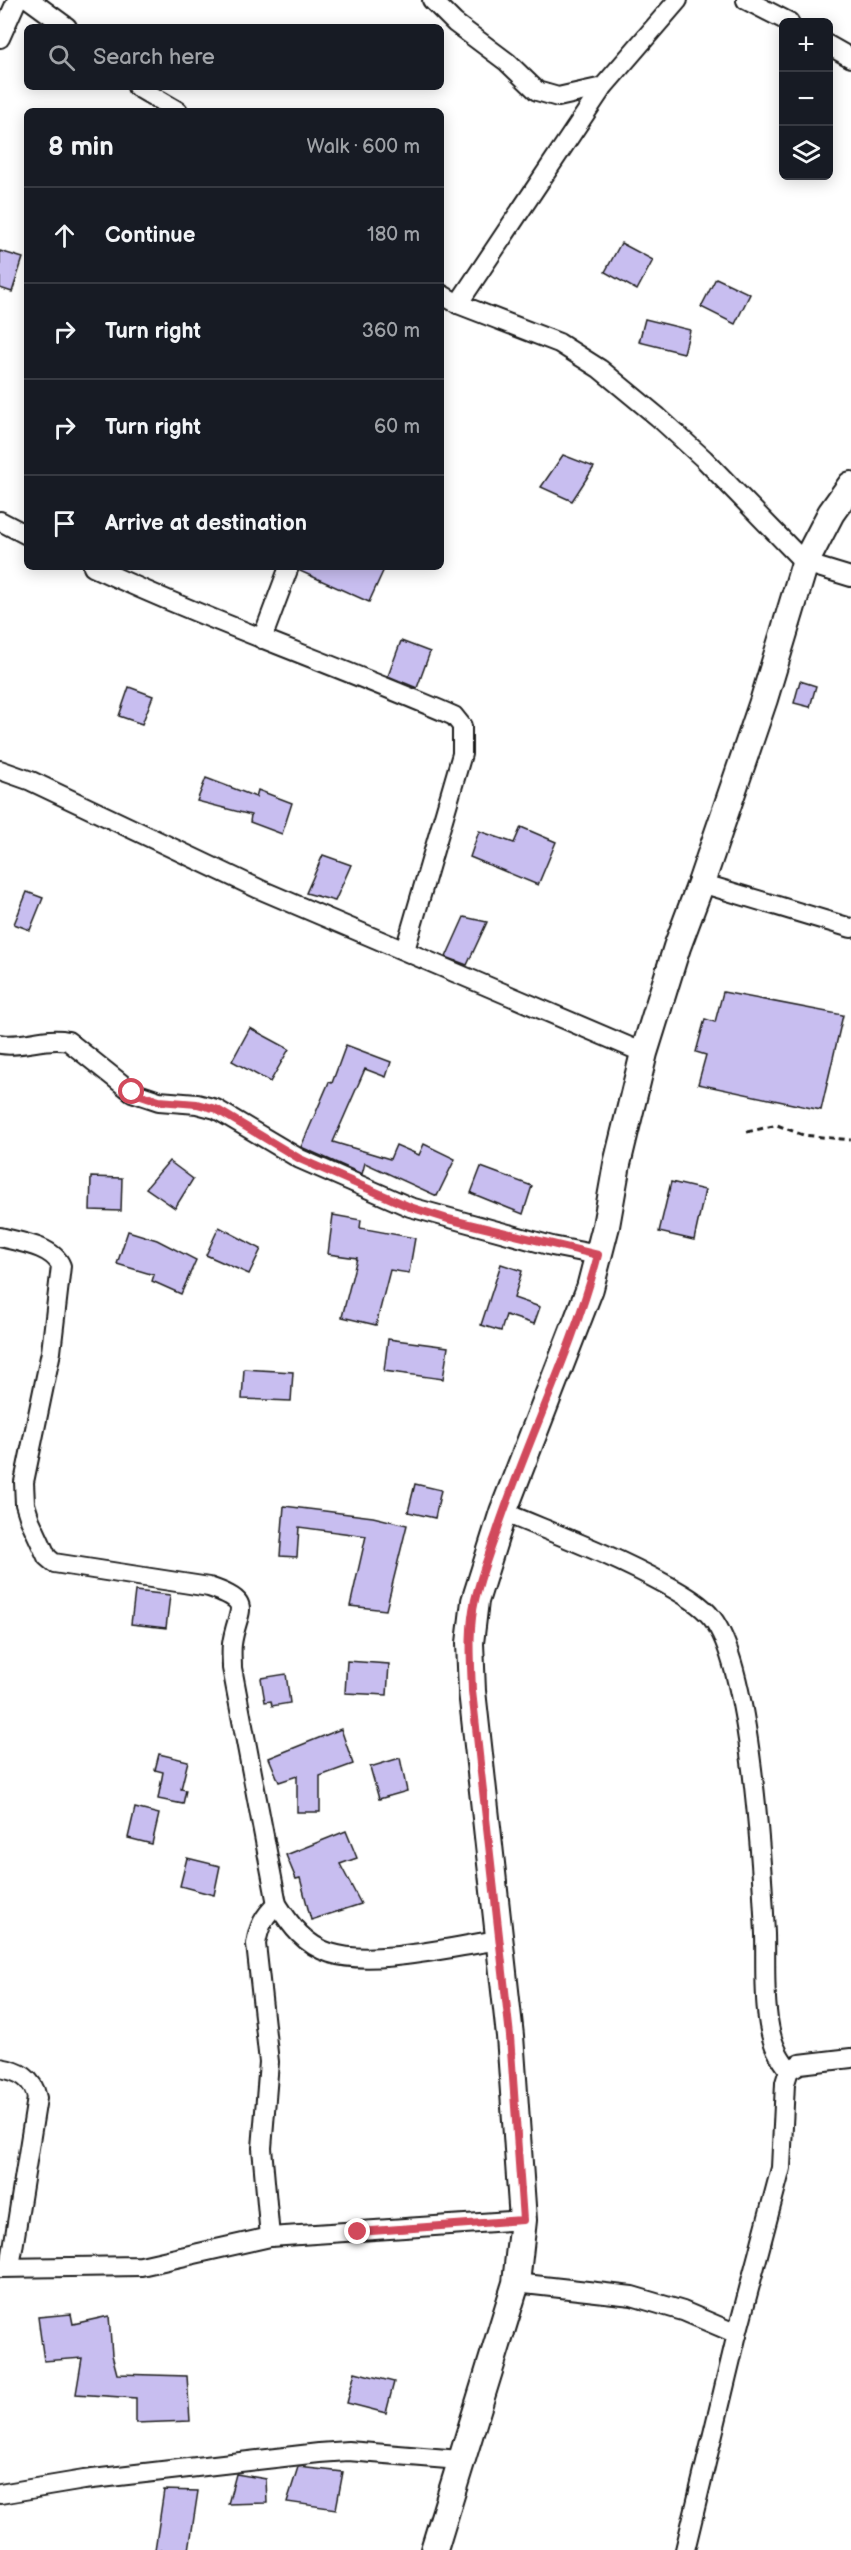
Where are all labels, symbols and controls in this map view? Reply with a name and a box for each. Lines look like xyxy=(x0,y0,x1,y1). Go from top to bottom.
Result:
map controls xyxy=(779,18,833,180)
button: + xyxy=(779,18,833,72)
search box xyxy=(24,24,444,90)
icon: search xyxy=(45,41,78,74)
text: Search here xyxy=(93,44,215,71)
button: − xyxy=(779,72,833,126)
button: layers xyxy=(779,126,833,180)
text: 8 min xyxy=(48,132,114,163)
text: Walk · 600 m xyxy=(307,135,420,159)
icon: ahead xyxy=(48,219,81,252)
text: Continue xyxy=(105,222,195,249)
text: 180 m xyxy=(367,223,420,247)
icon: right xyxy=(48,315,81,348)
text: Turn right xyxy=(105,318,201,345)
text: 360 m xyxy=(362,319,420,343)
icon: right xyxy=(48,411,81,444)
text: Turn right xyxy=(105,414,201,441)
text: 60 m xyxy=(374,415,420,439)
icon: arrive xyxy=(48,507,81,540)
text: Arrive at destination xyxy=(105,510,307,537)
route start xyxy=(118,1078,144,1104)
route end xyxy=(344,2218,370,2244)

